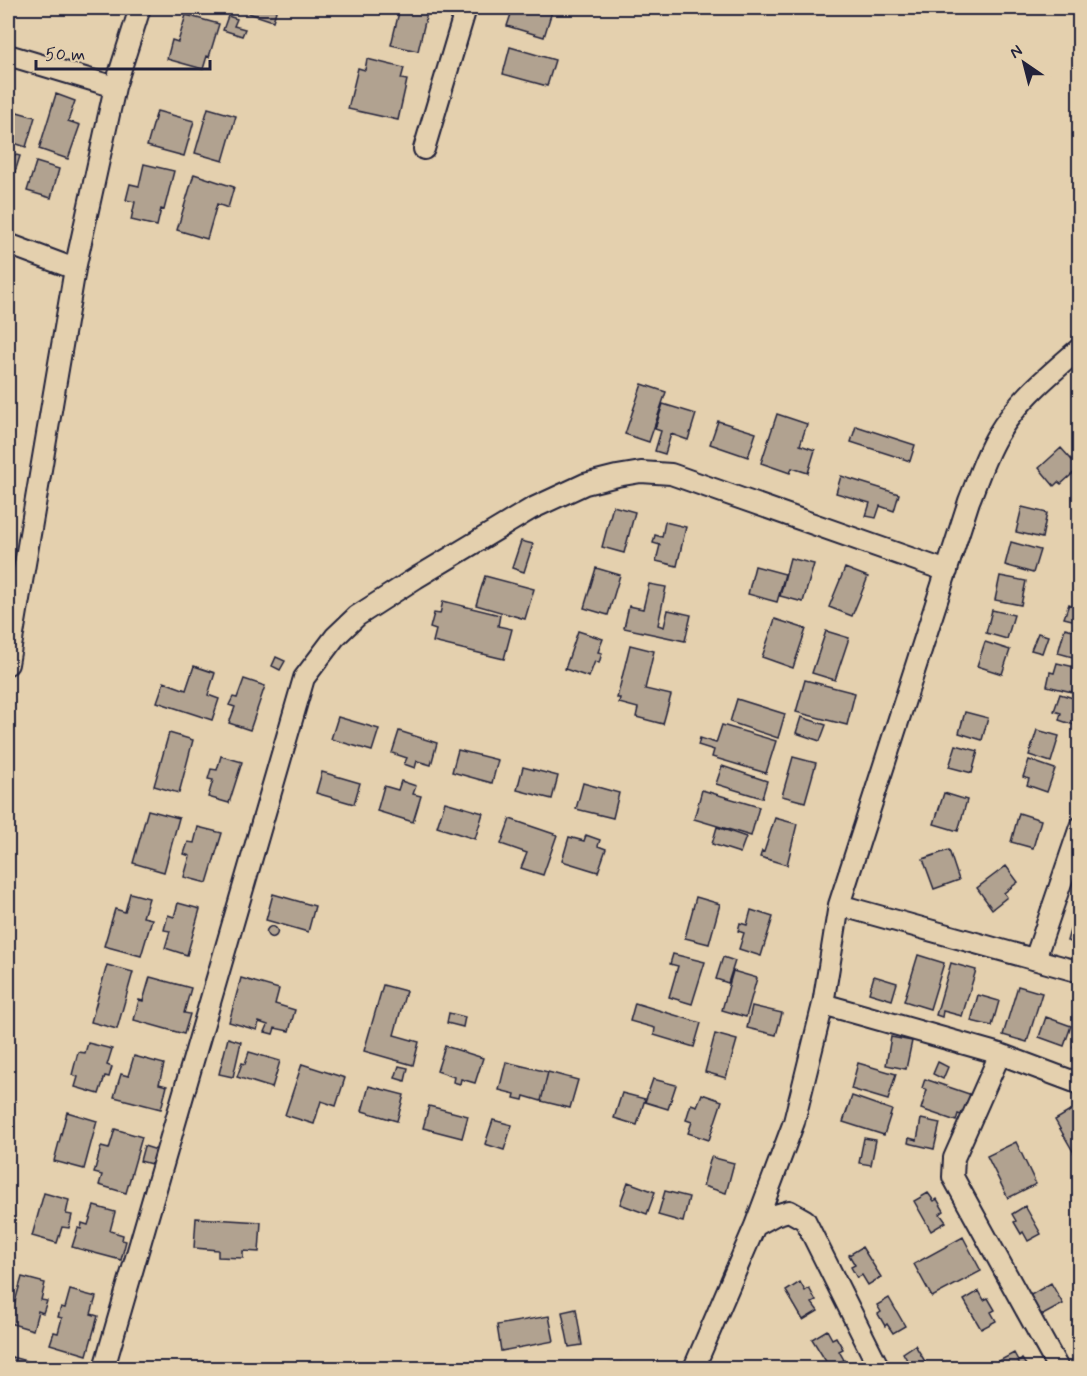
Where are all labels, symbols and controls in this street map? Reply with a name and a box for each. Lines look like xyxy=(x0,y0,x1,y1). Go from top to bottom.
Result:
scale bar xyxy=(36,33,210,71)
north arrow xyxy=(994,33,1054,93)
text: N xyxy=(1006,40,1027,64)
text: 50 m xyxy=(45,43,85,67)

